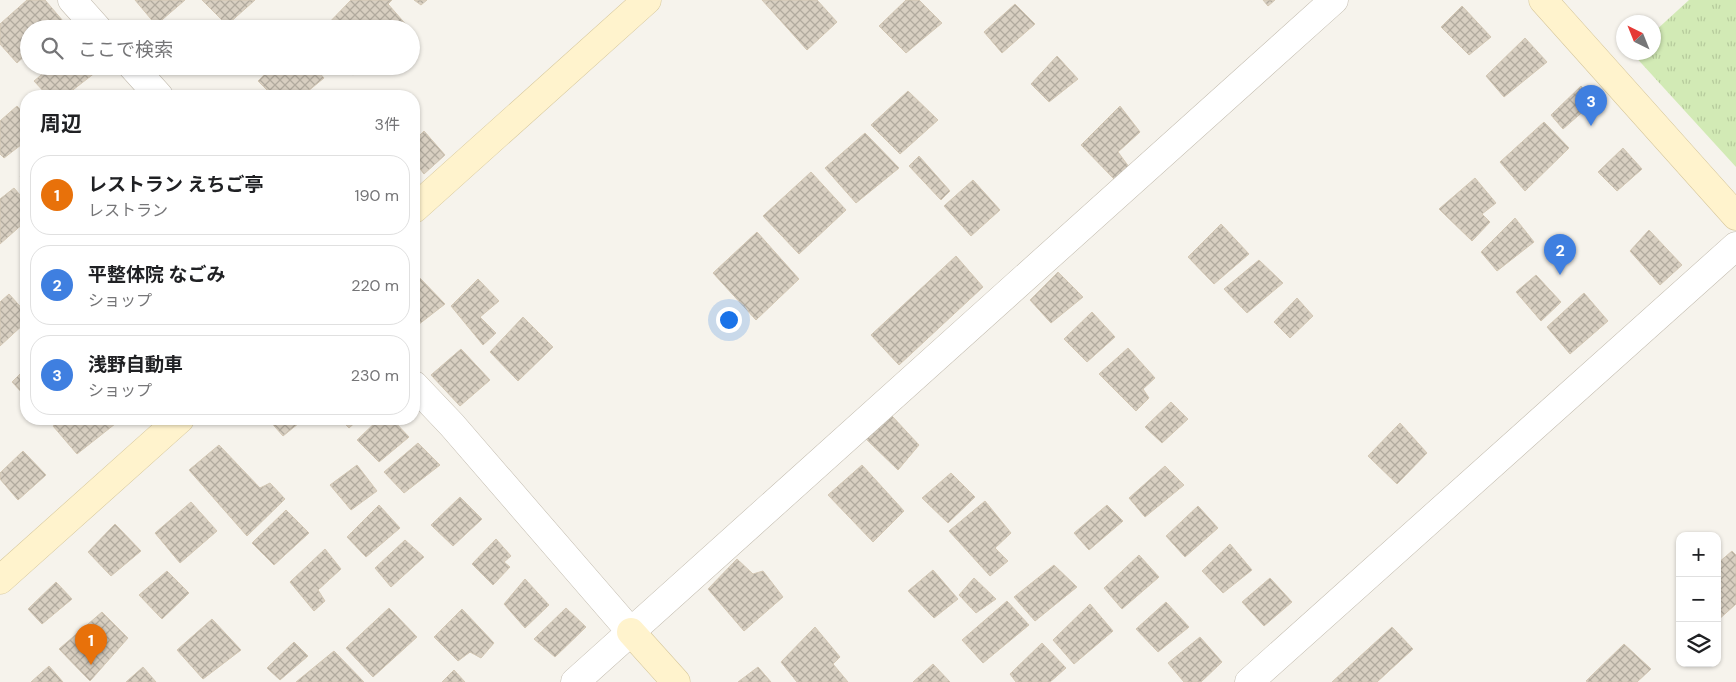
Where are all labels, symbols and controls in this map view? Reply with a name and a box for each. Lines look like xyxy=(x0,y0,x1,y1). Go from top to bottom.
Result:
north arrow xyxy=(1616,15,1661,60)
search box xyxy=(20,20,420,75)
icon: search xyxy=(38,34,66,62)
text: ここで検索 xyxy=(78,37,173,62)
pin: 3 xyxy=(1575,85,1607,126)
text: 周辺 xyxy=(40,110,82,138)
text: 3件 xyxy=(375,114,400,135)
text: レストラン えちご亭 xyxy=(88,172,263,197)
text: 1 xyxy=(54,185,60,206)
text: 190 m xyxy=(355,185,399,206)
text: レストラン xyxy=(88,200,168,221)
pin: 2 xyxy=(1544,234,1576,275)
text: 平整体院 なごみ xyxy=(88,262,225,287)
text: 2 xyxy=(52,275,62,296)
text: 220 m xyxy=(351,275,399,296)
text: ショップ xyxy=(88,290,152,311)
your location xyxy=(716,307,742,333)
text: 浅野自動車 xyxy=(88,352,183,377)
text: 3 xyxy=(52,365,62,386)
text: 230 m xyxy=(351,365,399,386)
text: ショップ xyxy=(88,380,152,401)
map controls xyxy=(1676,532,1721,667)
button: + xyxy=(1676,532,1721,577)
button: − xyxy=(1676,577,1721,622)
button: layers xyxy=(1676,622,1721,667)
pin: 1 xyxy=(75,624,107,665)

